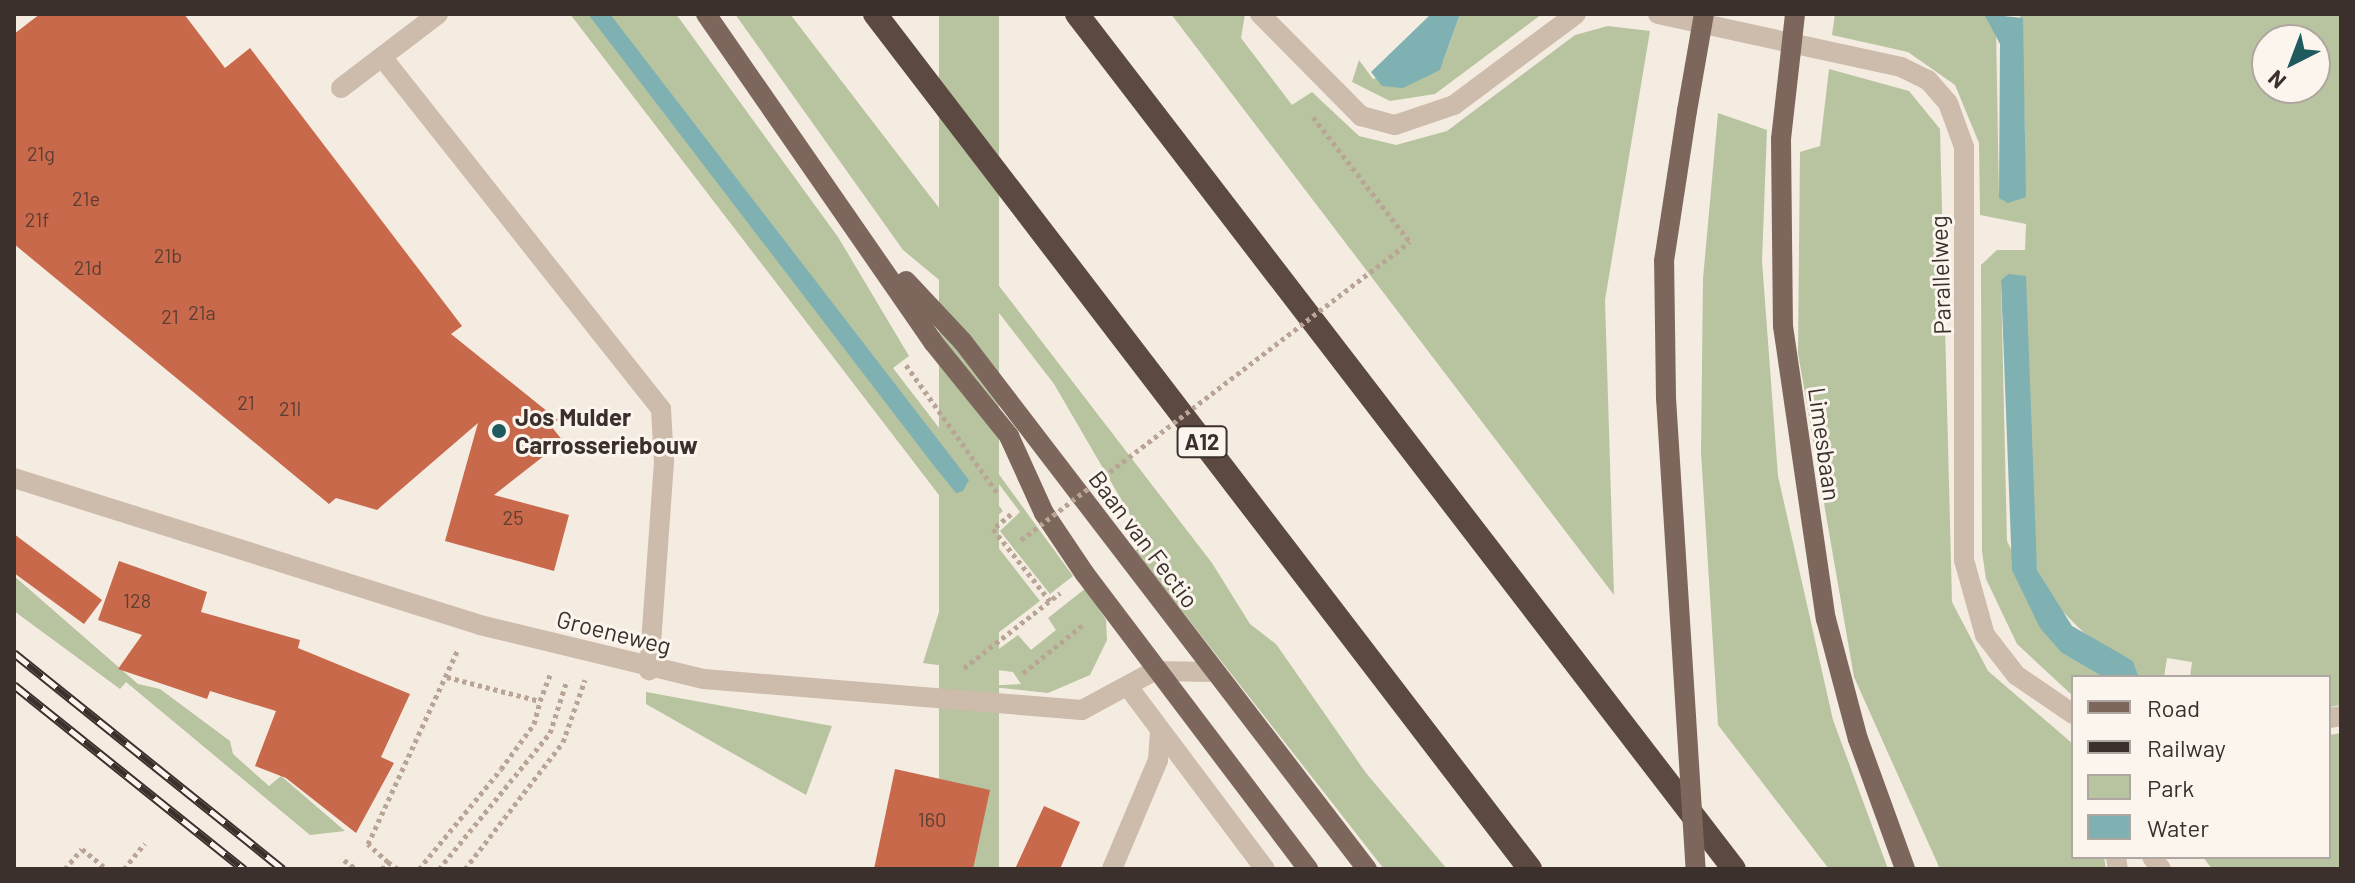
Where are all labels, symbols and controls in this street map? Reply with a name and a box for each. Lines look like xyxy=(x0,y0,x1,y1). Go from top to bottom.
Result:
north arrow xyxy=(2251,24,2331,104)
text: N xyxy=(2262,66,2290,95)
house number: 21g xyxy=(27,141,55,165)
house number: 21e xyxy=(72,186,100,210)
house number: 21f xyxy=(25,207,49,231)
street label: Parallelweg xyxy=(1924,215,1956,335)
house number: 21b xyxy=(154,243,182,267)
house number: 21d xyxy=(74,255,102,279)
house number: 21a xyxy=(188,300,216,324)
house number: 21 xyxy=(161,304,179,328)
street label: Limesbaan xyxy=(1803,385,1847,503)
house number: 21 xyxy=(237,390,255,414)
house number: 21l xyxy=(279,396,301,420)
place label: Jos Mulder Carrosseriebouw xyxy=(515,403,698,459)
marker: Jos Mulder Carrosseriebouw xyxy=(490,422,508,440)
road number: A12 xyxy=(1176,424,1228,460)
street label: Baan van Fectio xyxy=(1083,465,1205,613)
house number: 25 xyxy=(503,505,523,529)
house number: 128 xyxy=(123,588,151,612)
street label: Groeneweg xyxy=(554,604,674,660)
legend xyxy=(2071,675,2331,859)
text: Road xyxy=(2147,693,2200,722)
text: Railway xyxy=(2147,733,2226,762)
text: Park xyxy=(2147,773,2194,802)
house number: 160 xyxy=(918,807,946,831)
text: Water xyxy=(2147,813,2209,842)

